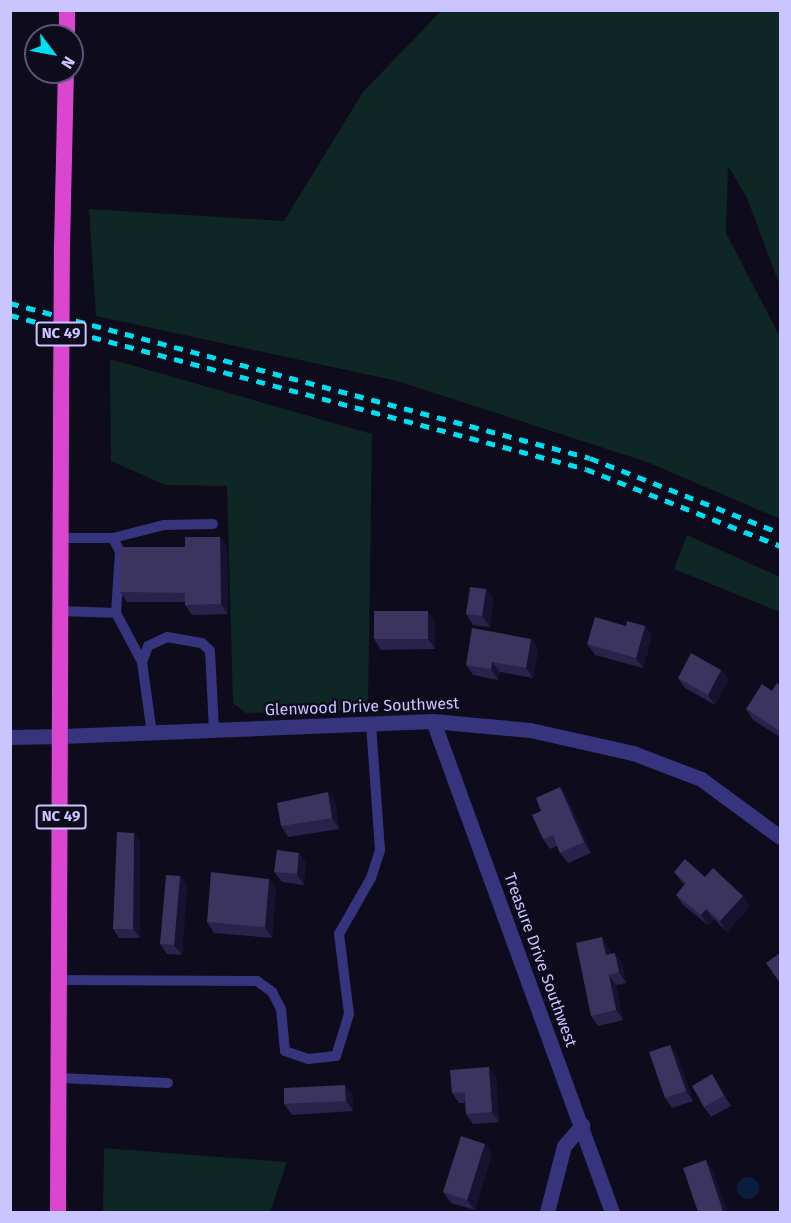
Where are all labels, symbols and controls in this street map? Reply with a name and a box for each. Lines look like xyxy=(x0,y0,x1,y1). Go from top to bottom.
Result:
north arrow xyxy=(24,24,84,84)
text: N xyxy=(57,53,79,72)
road number: NC 49 xyxy=(36,322,86,346)
street label: Glenwood Drive Southwest xyxy=(264,694,460,720)
road number: NC 49 xyxy=(36,805,86,829)
street label: Treasure Drive Southwest xyxy=(500,870,580,1050)

